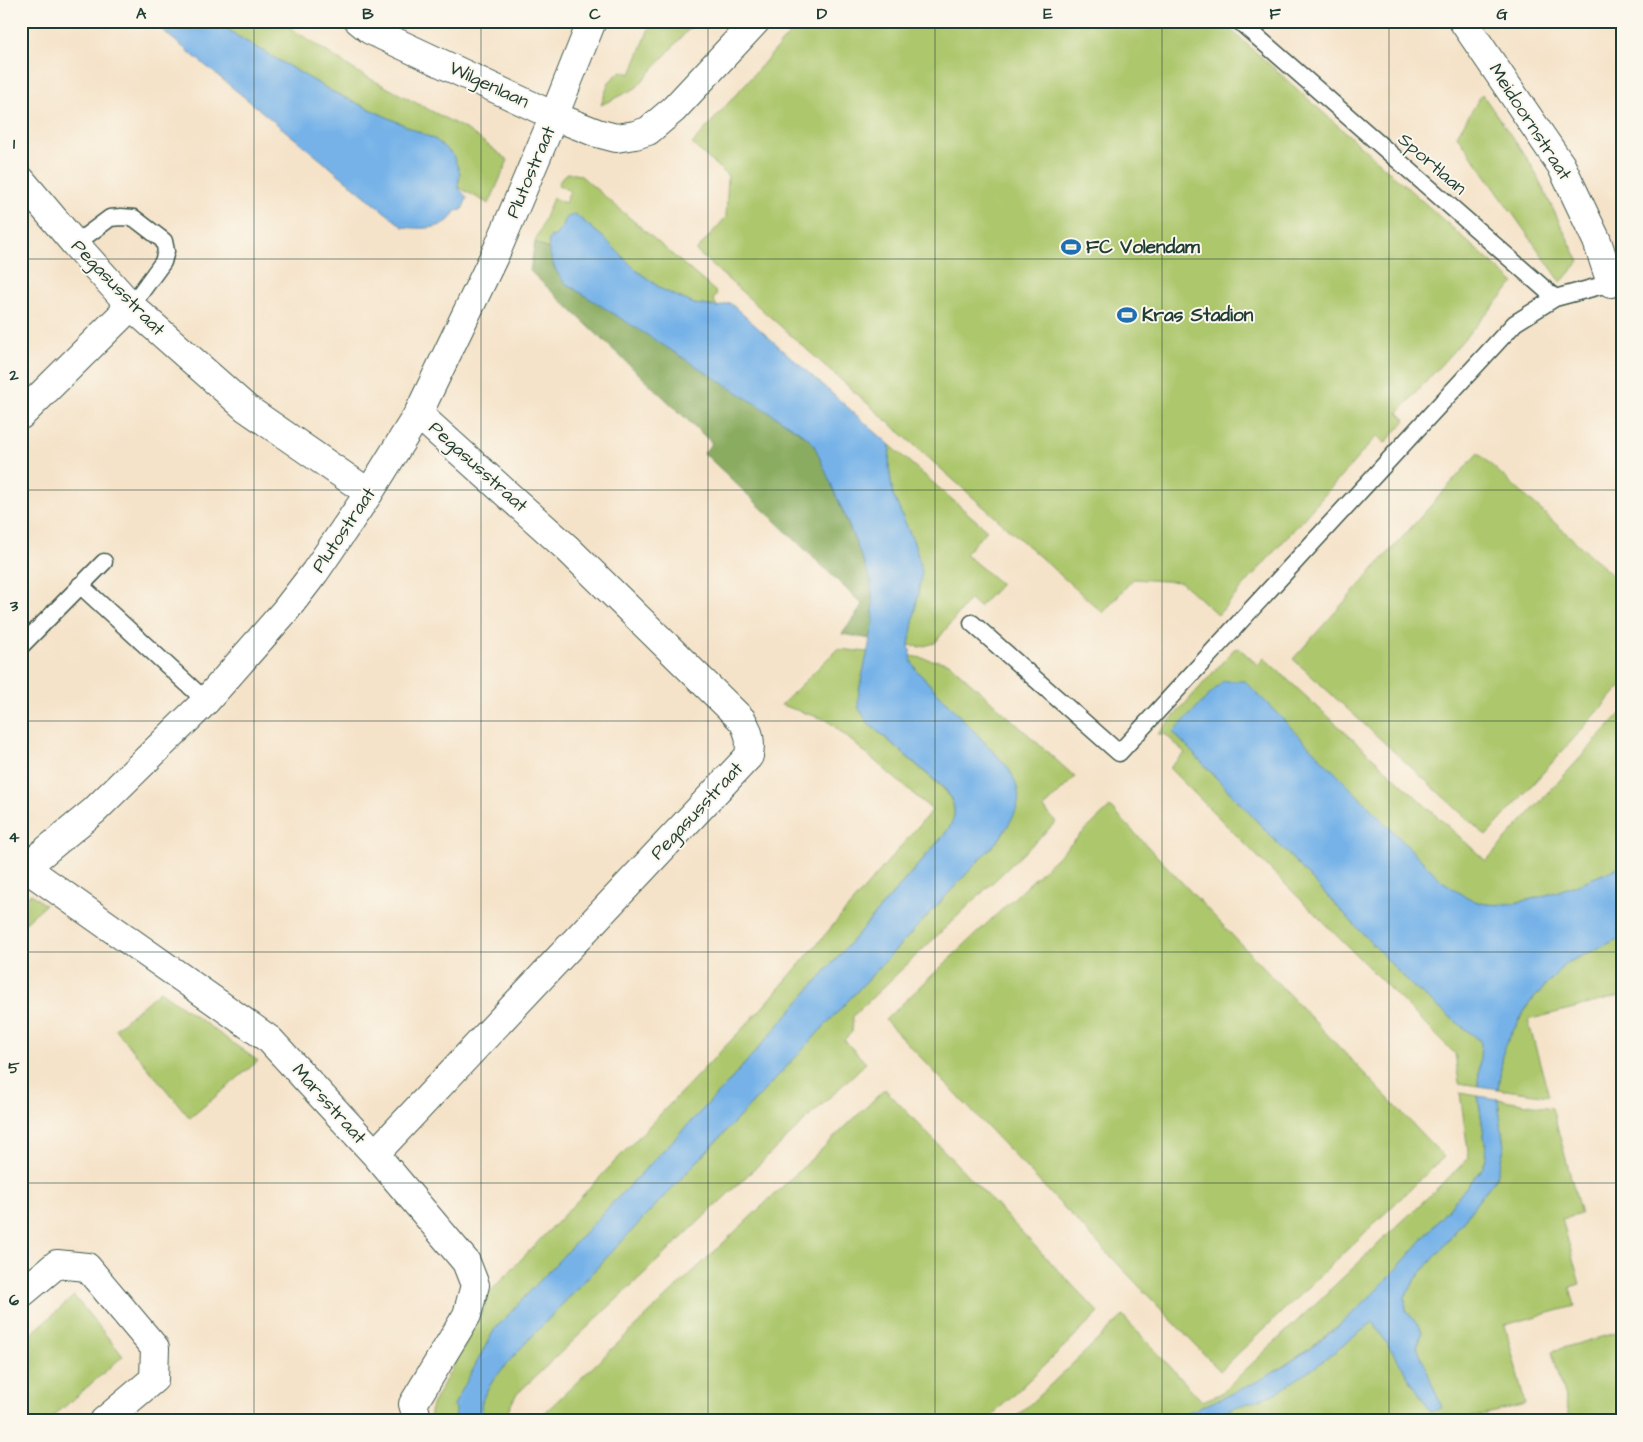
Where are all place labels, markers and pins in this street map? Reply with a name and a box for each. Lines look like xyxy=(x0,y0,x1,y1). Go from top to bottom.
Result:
place label: FC Volendam xyxy=(1086,234,1201,261)
sports icon: FC Volendam xyxy=(1060,236,1082,258)
place label: Kras Stadion xyxy=(1142,302,1254,329)
sports icon: Kras Stadion xyxy=(1116,304,1138,326)

